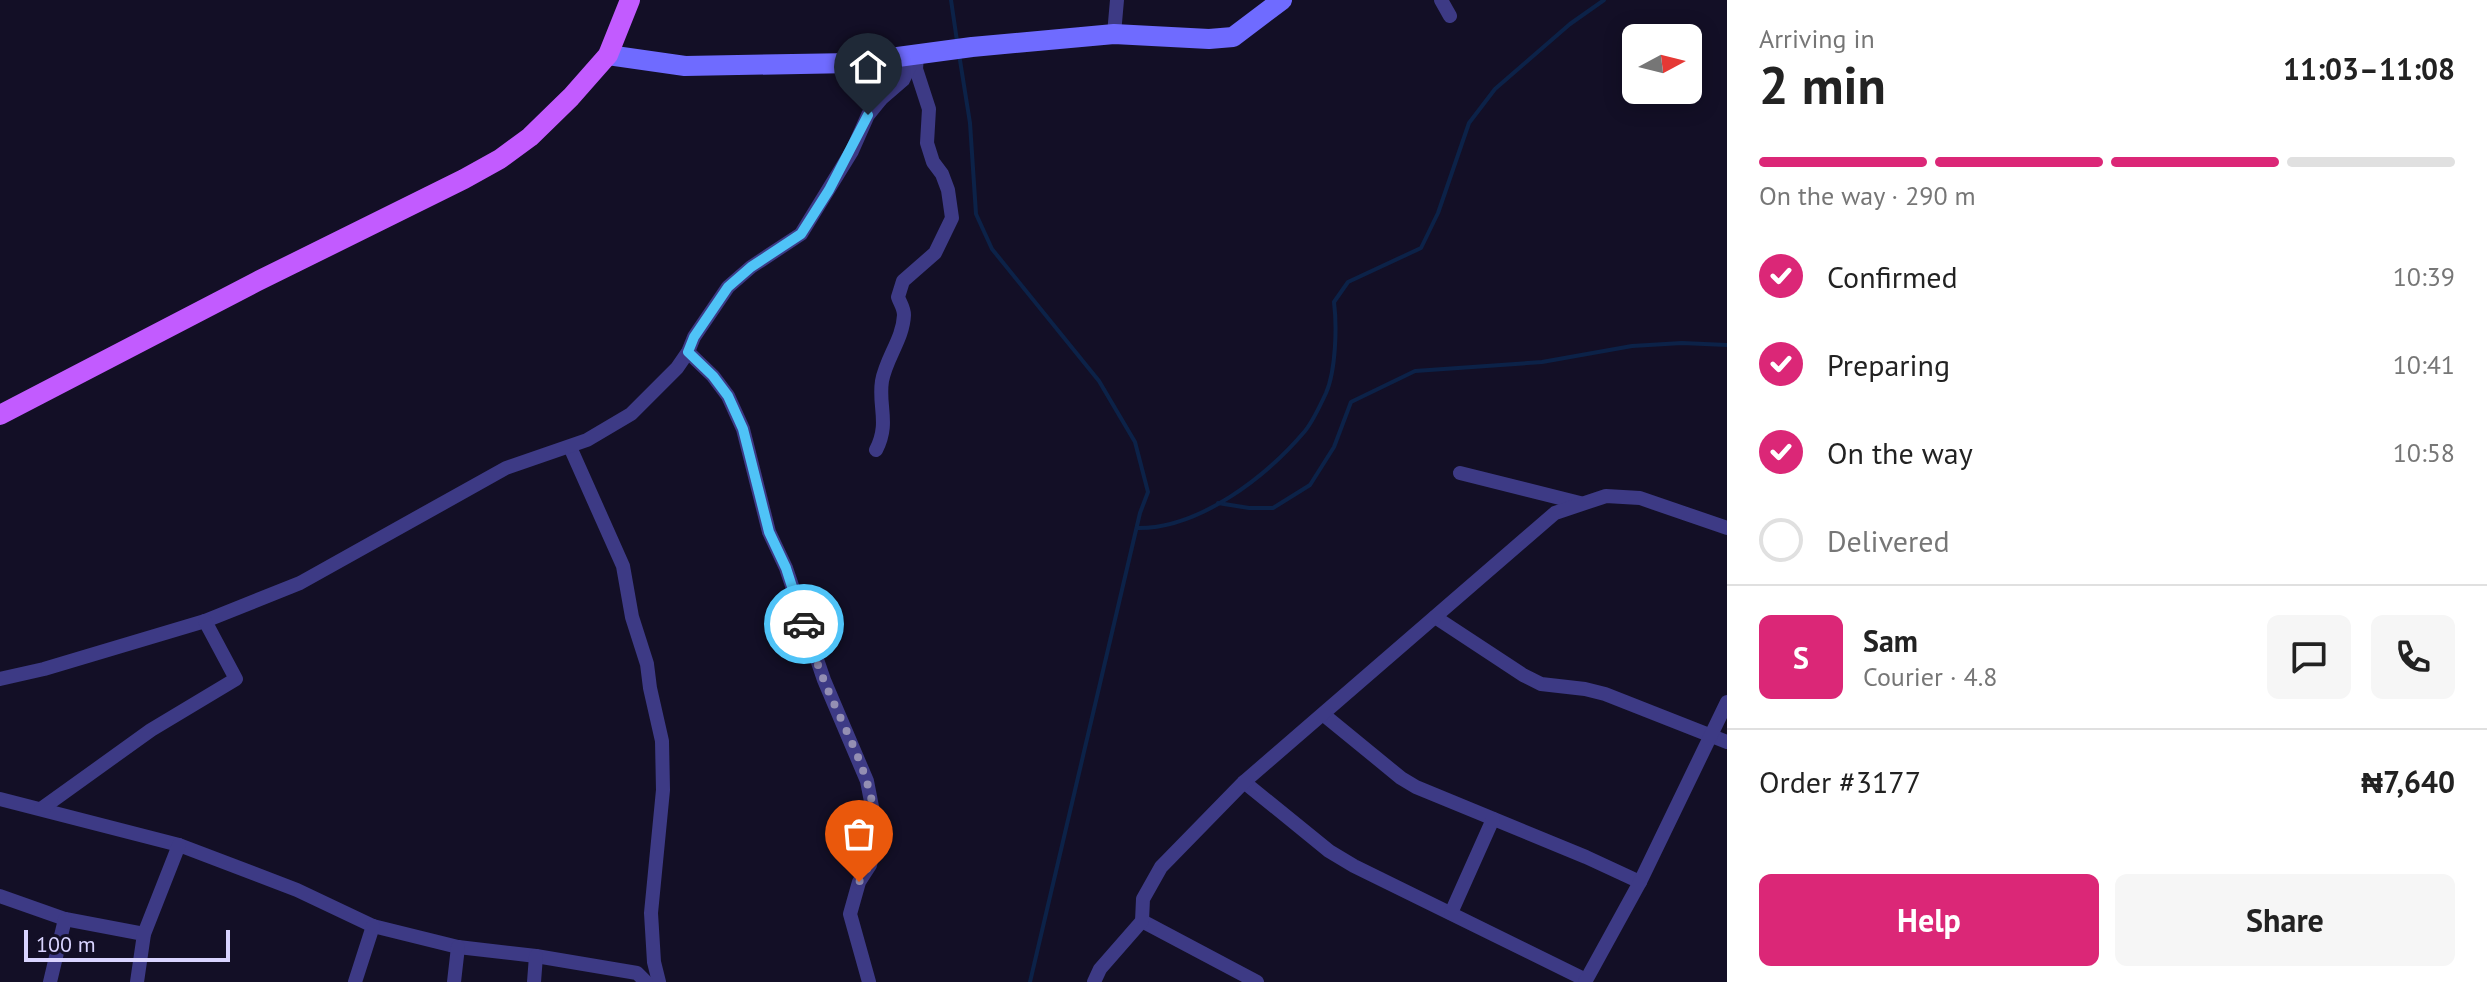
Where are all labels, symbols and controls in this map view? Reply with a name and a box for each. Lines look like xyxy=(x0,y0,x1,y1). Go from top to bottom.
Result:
text: Arriving in xyxy=(1759,22,1875,55)
north arrow xyxy=(1622,24,1702,104)
map controls xyxy=(1622,24,1702,104)
pin xyxy=(834,33,902,115)
icon: home xyxy=(846,45,890,89)
text: 11:03–11:08 xyxy=(2283,49,2455,88)
text: 2 min xyxy=(1759,51,1886,118)
text: On the way · 290 m xyxy=(1759,179,1976,212)
icon: check xyxy=(1759,254,1803,298)
text: Confirmed xyxy=(1827,257,1958,296)
text: 10:39 xyxy=(2393,260,2455,293)
icon: check xyxy=(1759,342,1803,386)
text: Preparing xyxy=(1827,345,1950,384)
text: 10:41 xyxy=(2393,348,2455,381)
icon: check xyxy=(1759,430,1803,474)
text: On the way xyxy=(1827,433,1973,472)
text: 10:58 xyxy=(2393,436,2455,469)
text: Delivered xyxy=(1827,521,1950,560)
courier xyxy=(764,584,844,664)
icon: car xyxy=(782,602,826,646)
button: chat xyxy=(2267,615,2351,699)
button: phone xyxy=(2371,615,2455,699)
text: Sam xyxy=(1863,621,1918,660)
text: S xyxy=(1793,638,1809,677)
text: Courier · 4.8 xyxy=(1863,660,1997,693)
text: Order #3177 xyxy=(1759,762,1921,801)
text: ₦7,640 xyxy=(2361,762,2455,801)
pin xyxy=(825,800,893,882)
icon: bag xyxy=(837,812,881,856)
button: Help xyxy=(1759,874,2099,966)
button: Share xyxy=(2115,874,2455,966)
scale bar xyxy=(24,926,230,962)
text: 100 m xyxy=(36,930,96,958)

